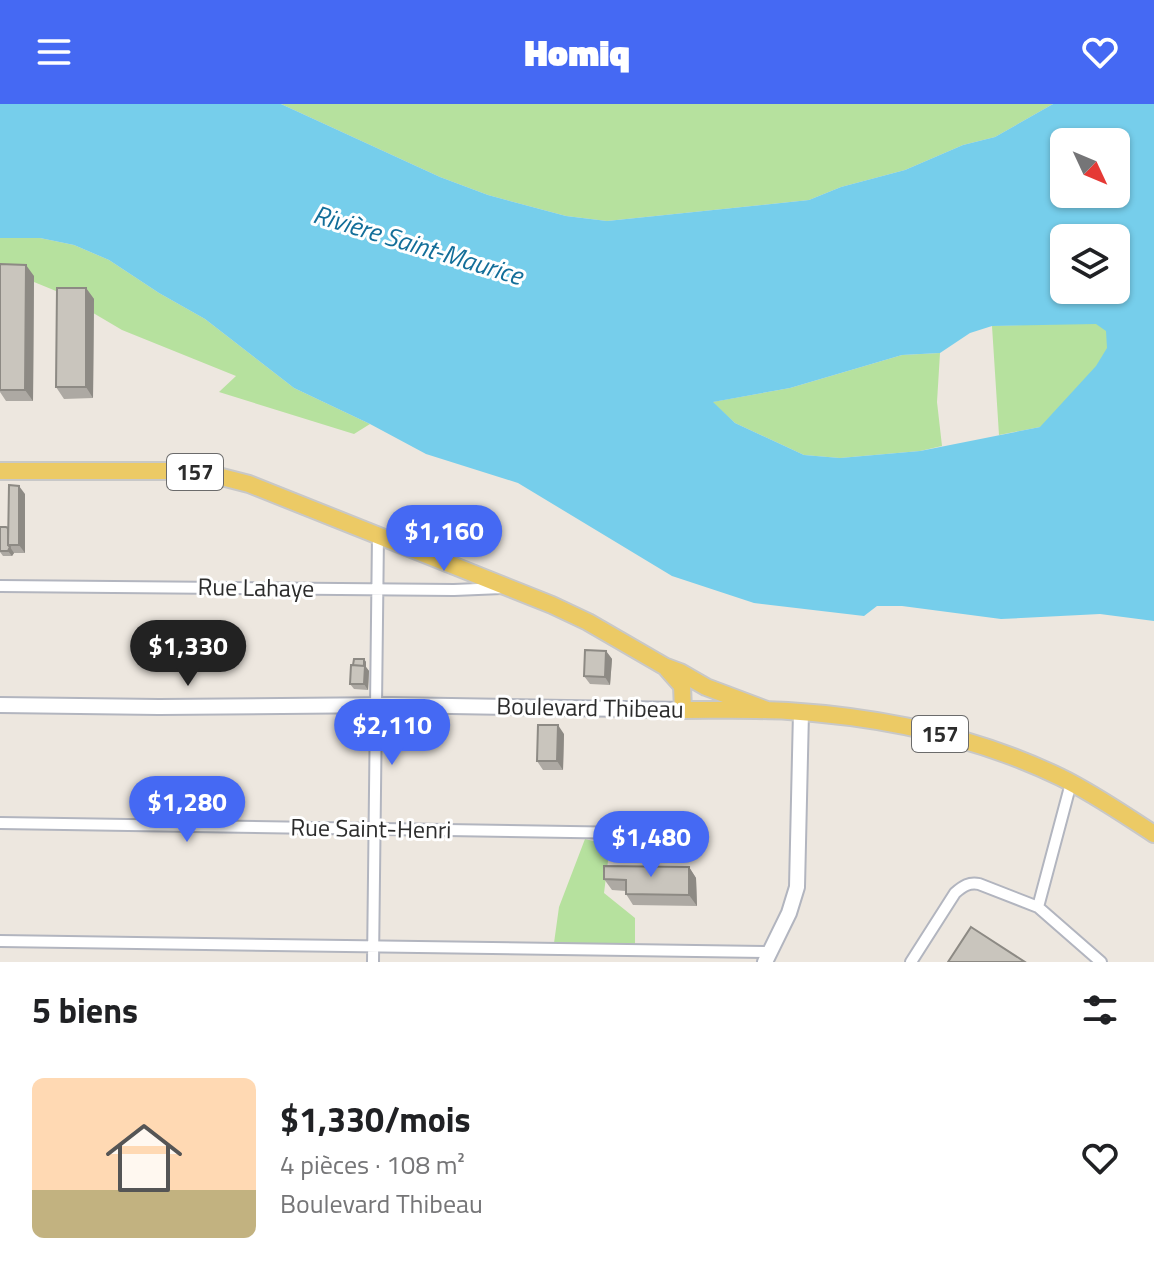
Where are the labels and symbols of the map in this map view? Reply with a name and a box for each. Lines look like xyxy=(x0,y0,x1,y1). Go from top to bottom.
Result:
north arrow xyxy=(1050,128,1130,208)
water label: Rivière Saint-Maurice xyxy=(309,194,530,295)
road number: 157 xyxy=(167,454,223,490)
pin: $1,160 xyxy=(379,505,509,573)
street label: Rue Lahaye xyxy=(197,568,315,606)
pin: $1,330 xyxy=(123,620,253,688)
street label: Boulevard Thibeau xyxy=(496,687,684,727)
pin: $2,110 xyxy=(327,699,457,767)
road number: 157 xyxy=(912,716,968,752)
pin: $1,280 xyxy=(122,776,252,844)
street label: Rue Saint-Henri xyxy=(290,809,452,847)
pin: $1,480 xyxy=(586,811,716,879)

